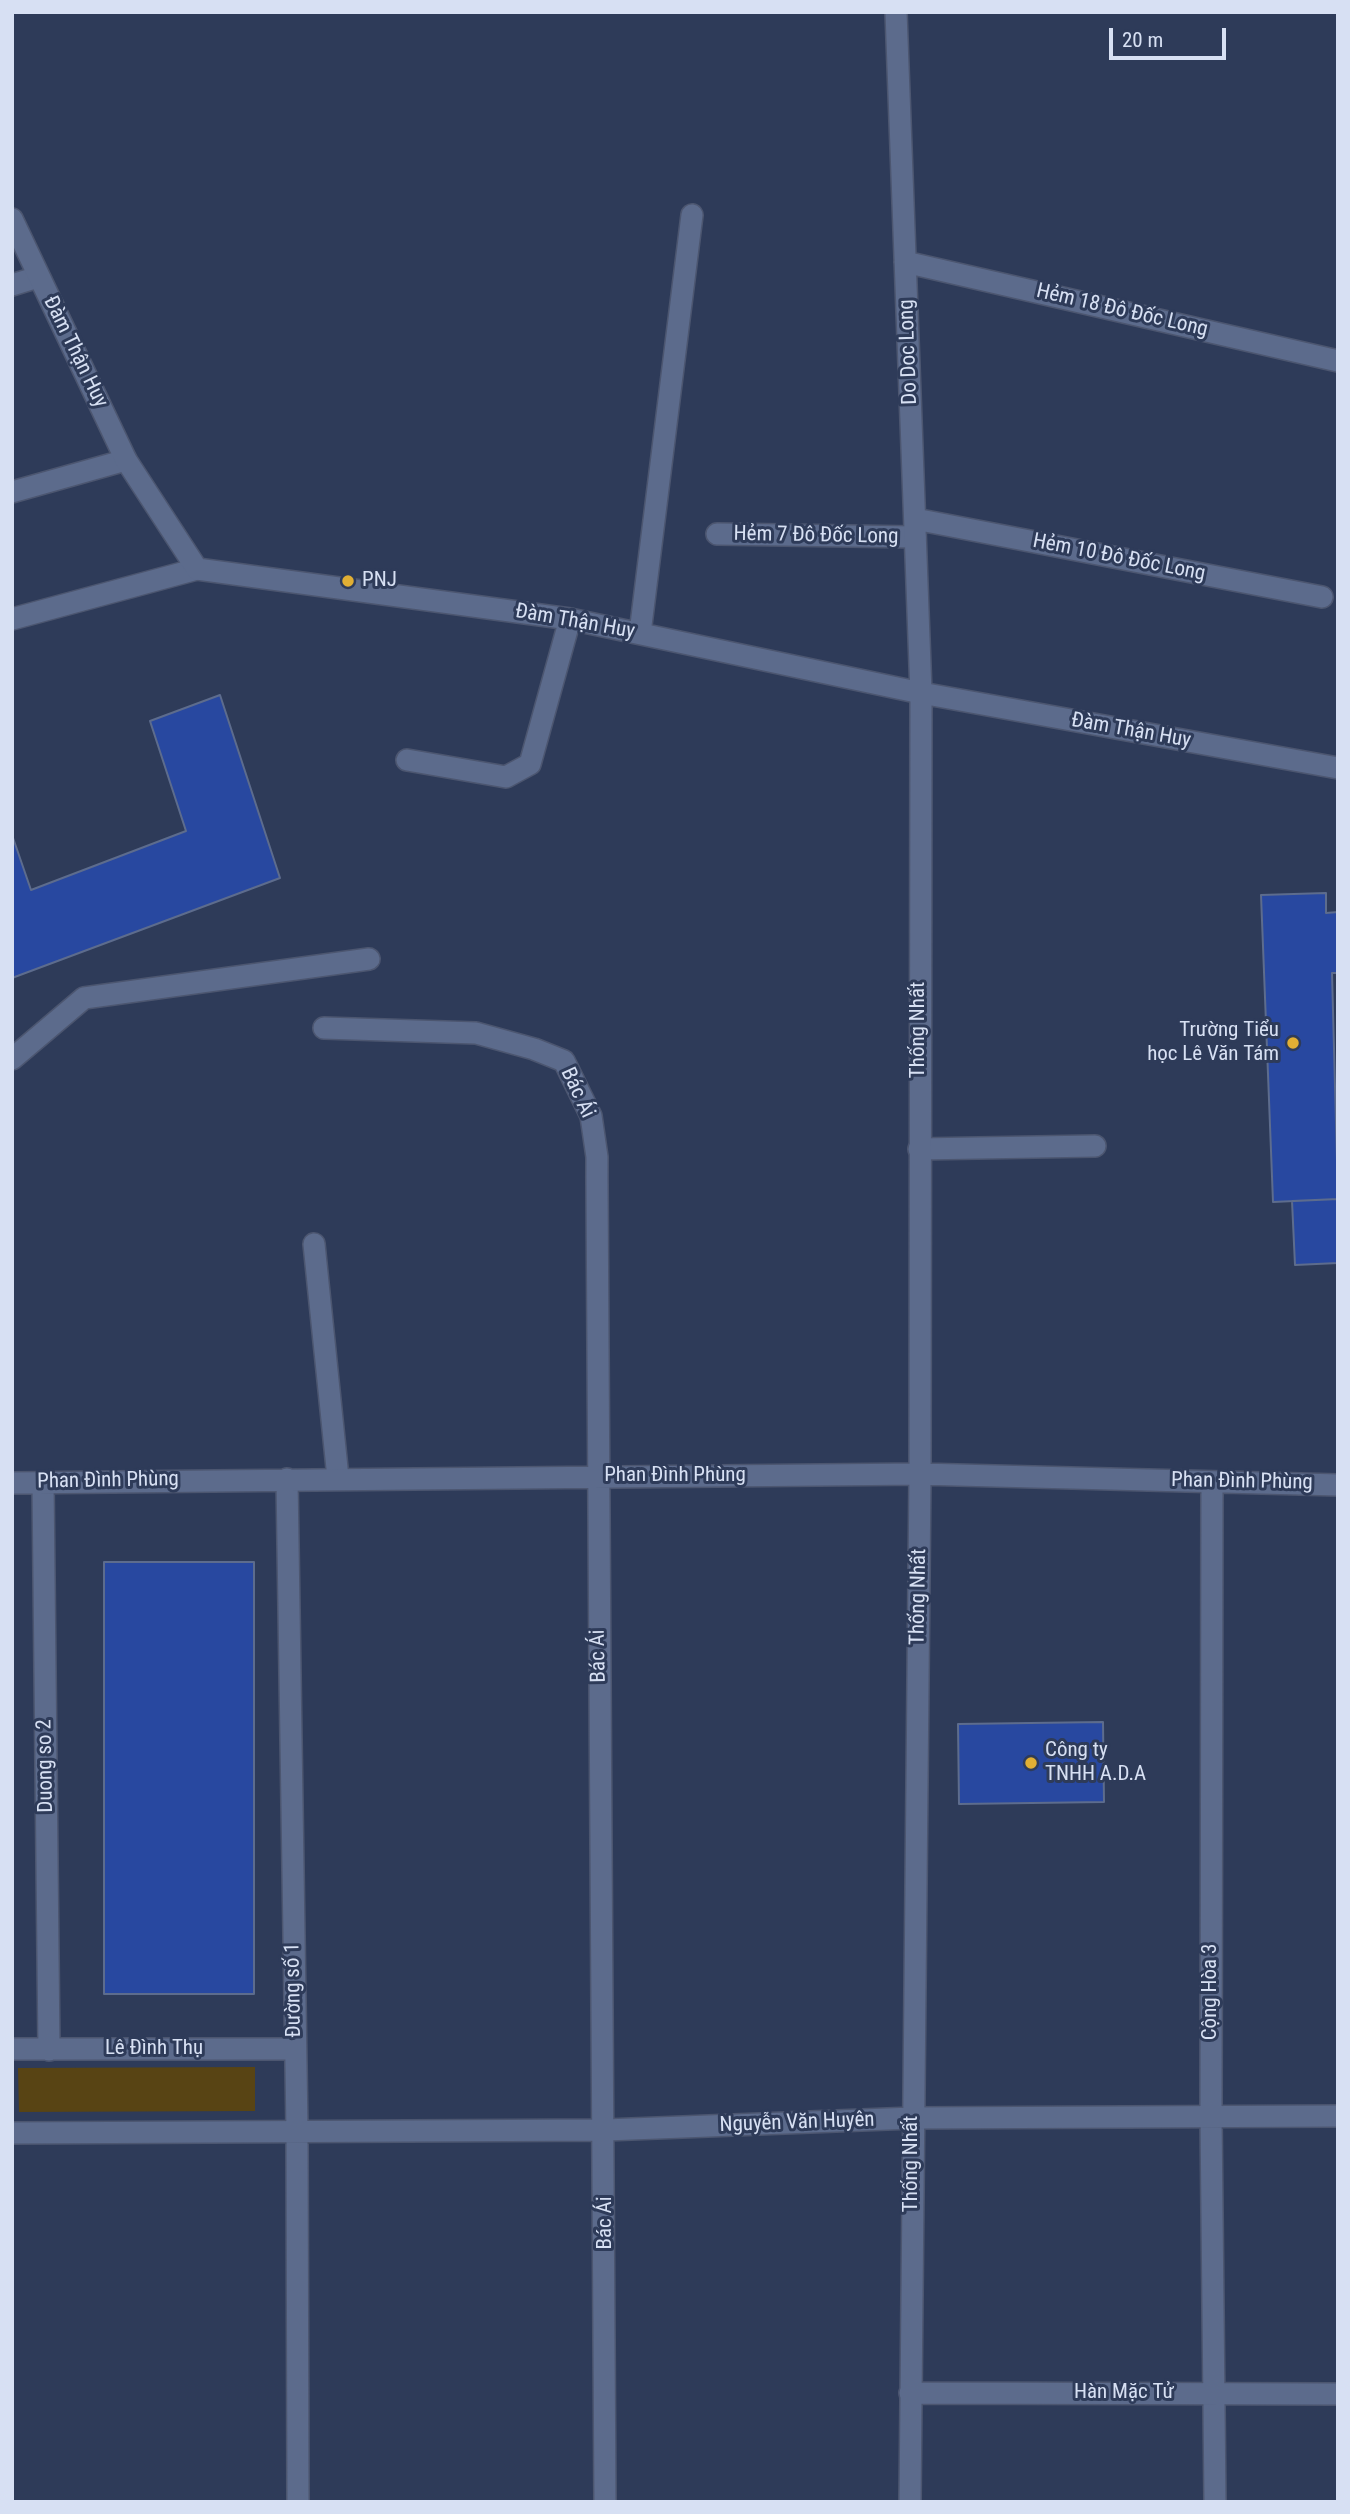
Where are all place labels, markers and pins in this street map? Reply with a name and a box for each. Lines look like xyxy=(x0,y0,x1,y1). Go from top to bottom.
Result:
place label: PNJ xyxy=(362,568,397,594)
marker: PNJ xyxy=(340,573,356,589)
place label: Trường Tiểu học Lê Văn Tám xyxy=(1147,1018,1279,1068)
marker: Trường Tiểu học Lê Văn Tám xyxy=(1285,1035,1301,1051)
place label: Công ty TNHH A.D.A xyxy=(1045,1738,1146,1788)
marker: Công ty TNHH A.D.A xyxy=(1023,1755,1039,1771)

